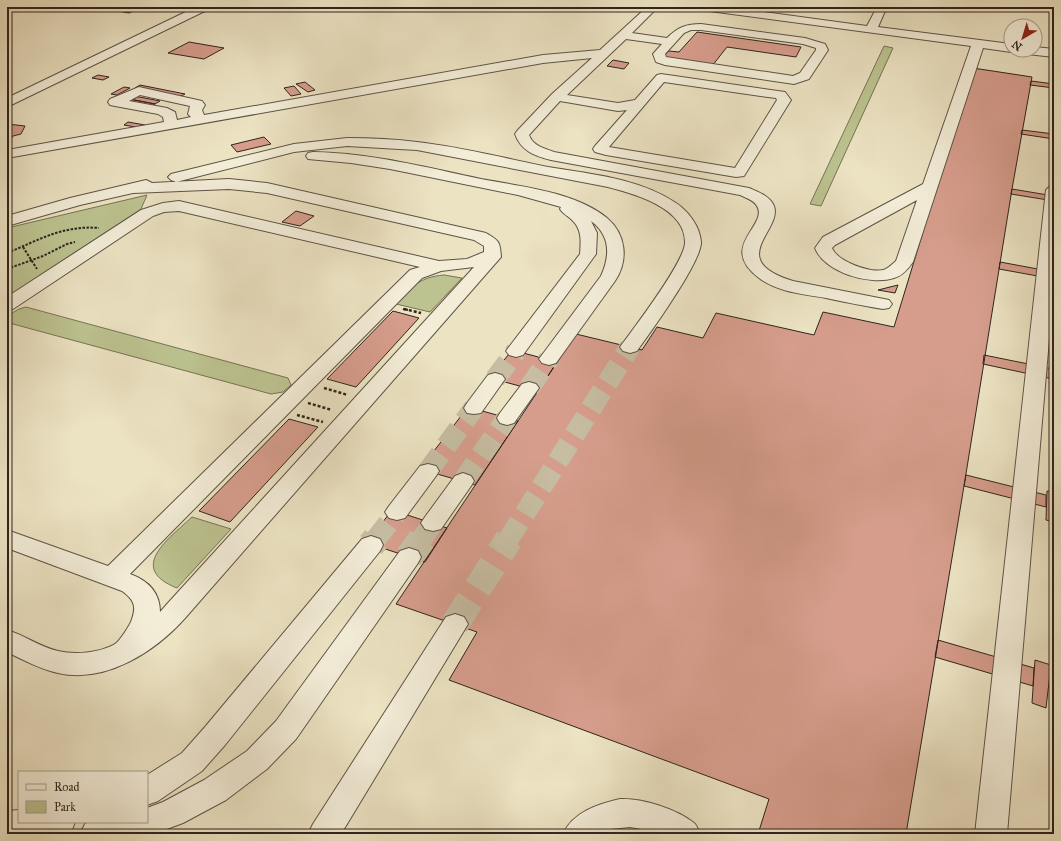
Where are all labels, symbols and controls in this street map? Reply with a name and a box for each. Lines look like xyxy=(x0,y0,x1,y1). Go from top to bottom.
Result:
north arrow xyxy=(1003,18,1043,58)
text: N xyxy=(1009,37,1025,53)
legend xyxy=(18,771,148,823)
text: Road xyxy=(54,780,80,794)
text: Park xyxy=(54,800,76,814)

